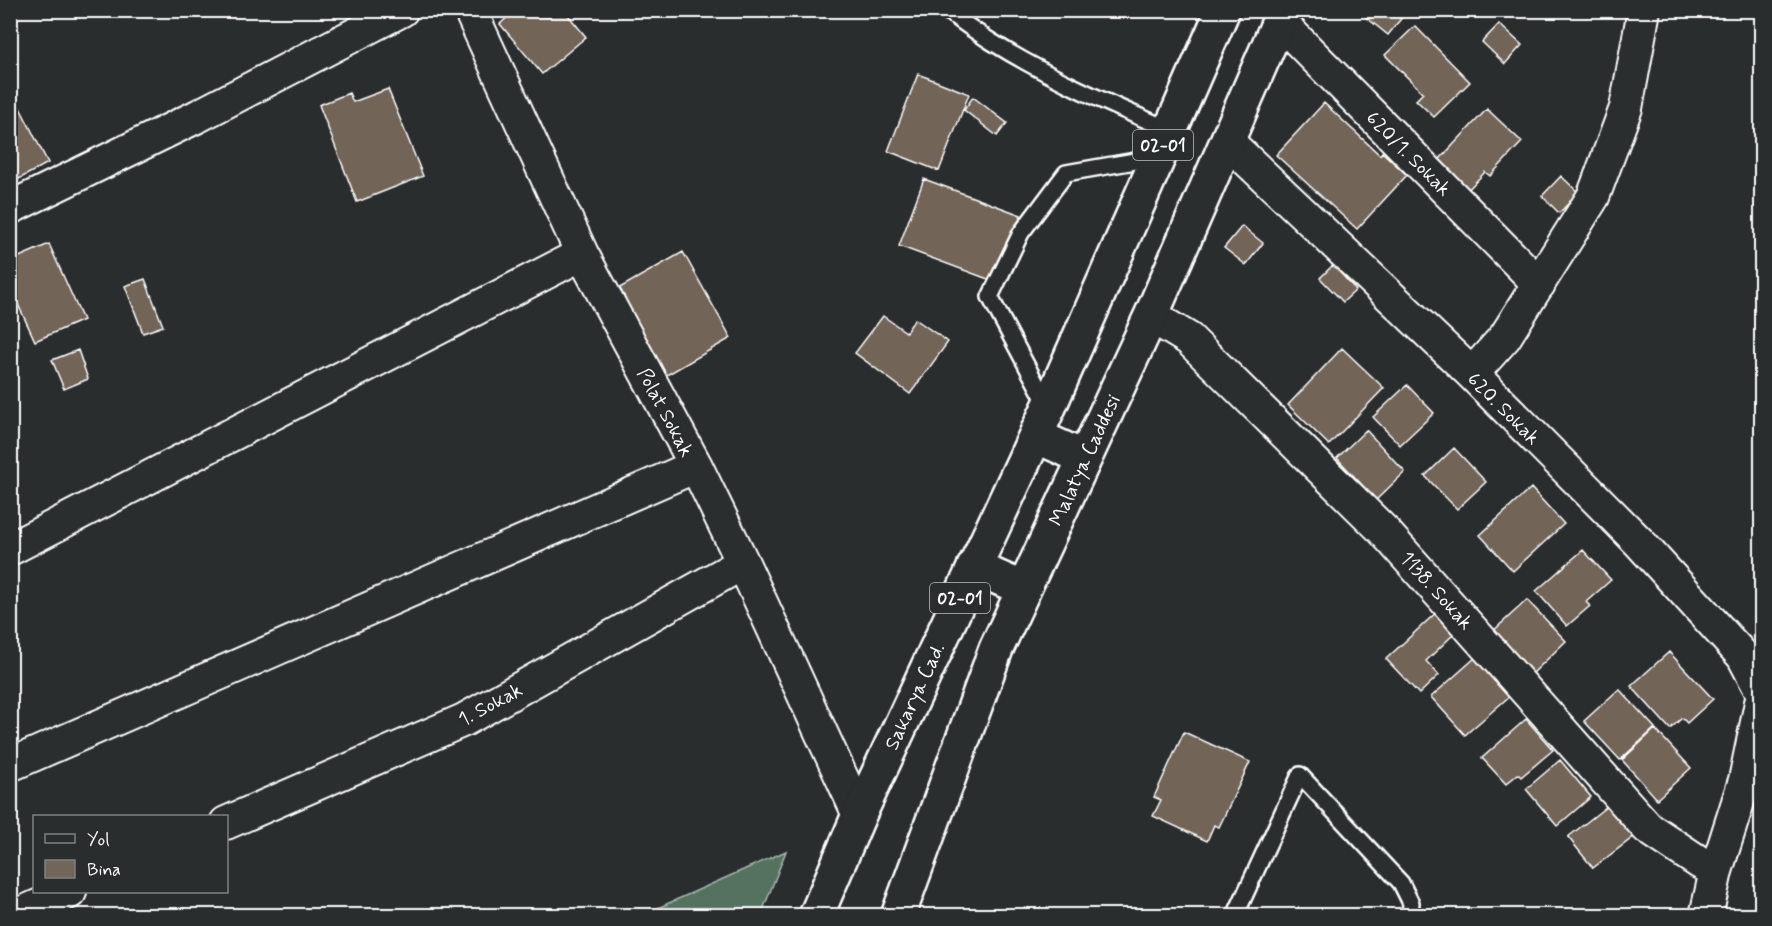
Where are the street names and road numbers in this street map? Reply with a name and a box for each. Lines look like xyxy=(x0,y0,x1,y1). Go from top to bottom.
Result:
street label: 620/1. Sokak xyxy=(1359,105,1457,203)
road number: 02-01 xyxy=(1133,130,1193,160)
street label: Polat Sokak xyxy=(630,364,699,462)
street label: 620. Sokak xyxy=(1461,367,1545,452)
street label: Malatya Caddesi xyxy=(1043,391,1128,531)
street label: 1138. Sokak xyxy=(1393,546,1478,636)
road number: 02-01 xyxy=(930,583,990,613)
street label: Sakarya Cad. xyxy=(879,639,952,755)
street label: 1. Sokak xyxy=(454,677,528,733)

